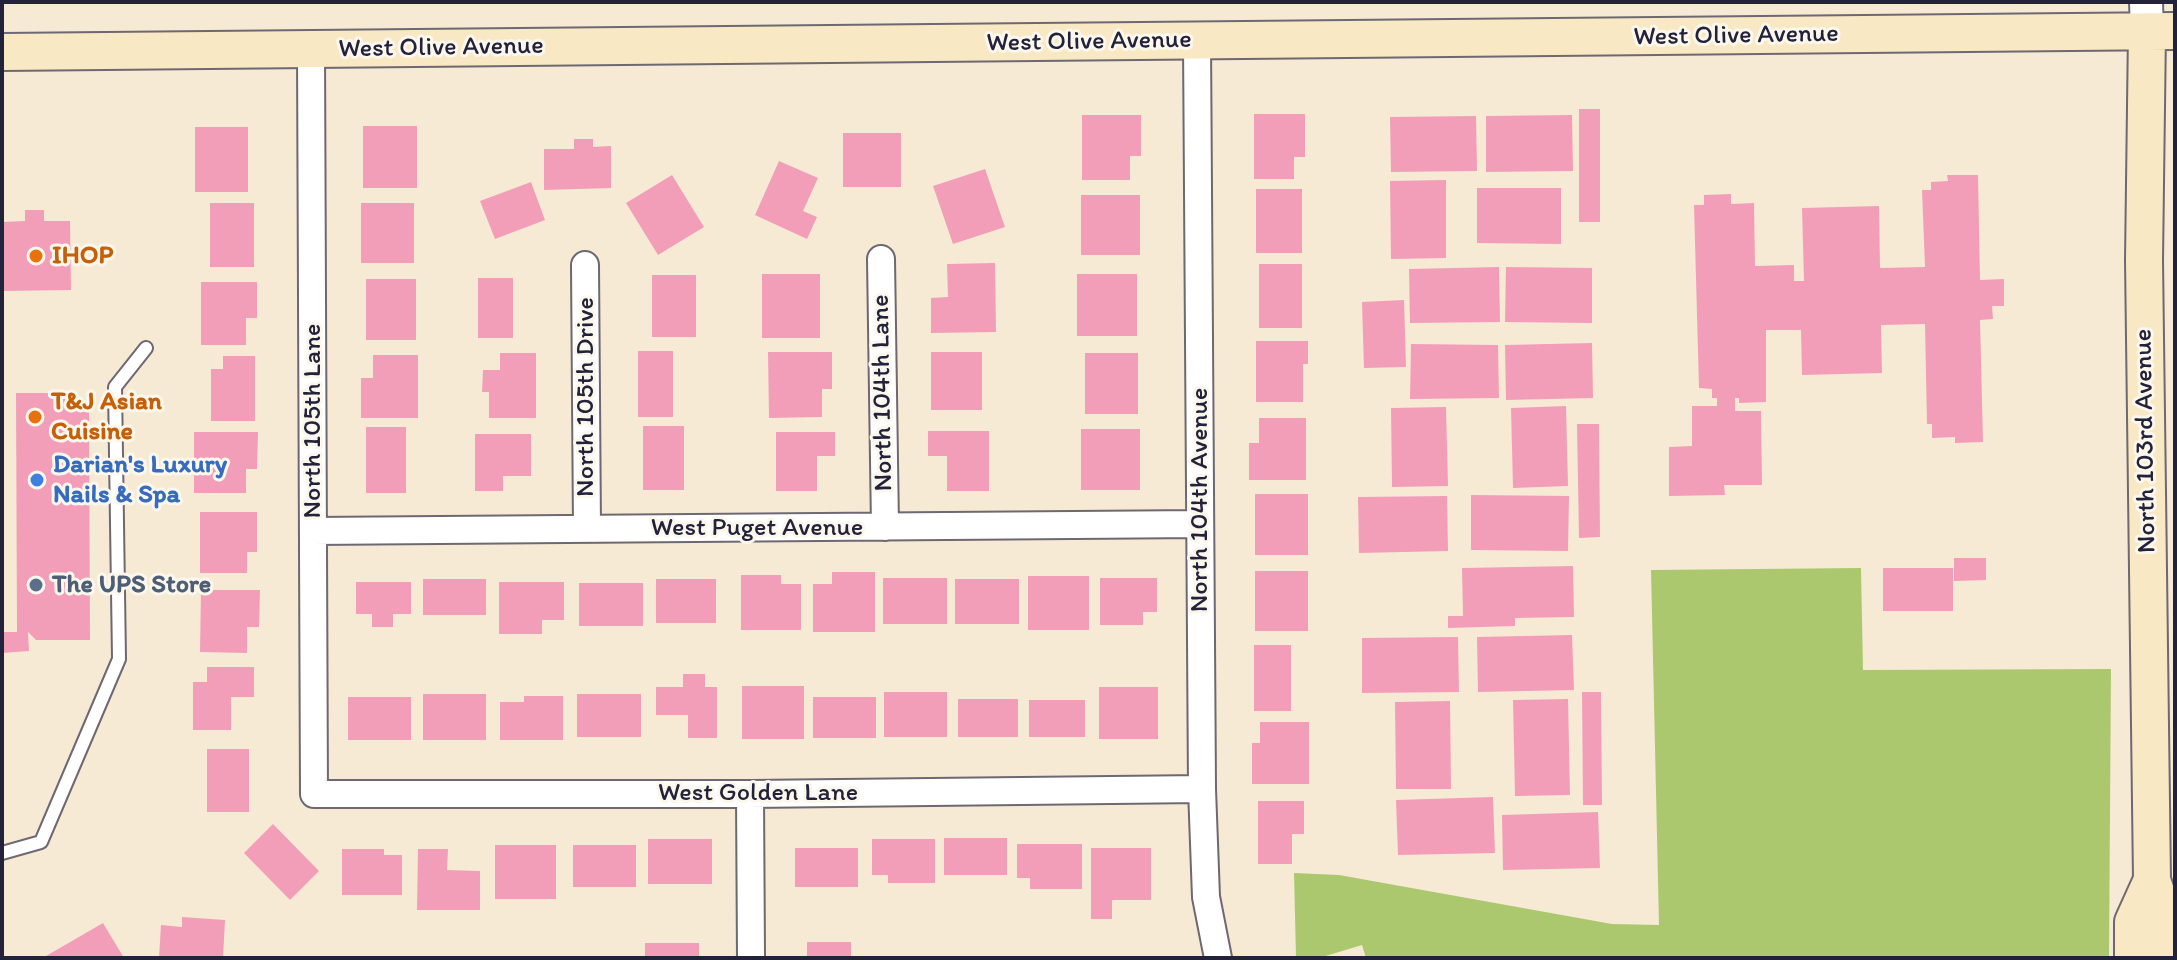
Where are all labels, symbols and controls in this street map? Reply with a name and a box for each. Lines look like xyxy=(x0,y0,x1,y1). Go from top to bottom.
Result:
street label: West Olive Avenue xyxy=(1633,19,1839,53)
street label: West Olive Avenue xyxy=(986,25,1192,59)
street label: West Olive Avenue xyxy=(338,31,544,65)
place label: IHOP xyxy=(52,240,113,272)
marker: IHOP xyxy=(27,247,45,265)
street label: North 104th Lane xyxy=(866,294,900,492)
street label: North 105th Drive xyxy=(570,297,602,497)
street label: North 105th Lane xyxy=(297,324,329,518)
street label: North 103rd Avenue xyxy=(2128,329,2164,553)
place label: T&J Asian Cuisine xyxy=(51,386,162,448)
street label: North 104th Avenue xyxy=(1184,388,1216,612)
marker: T&J Asian Cuisine xyxy=(26,408,44,426)
place label: Darian's Luxury Nails & Spa xyxy=(53,449,227,510)
marker: Darian's Luxury Nails & Spa xyxy=(28,471,46,489)
street label: West Puget Avenue xyxy=(651,512,863,544)
place label: The UPS Store xyxy=(52,569,211,601)
marker: The UPS Store xyxy=(27,576,45,594)
street label: West Golden Lane xyxy=(658,777,858,809)

